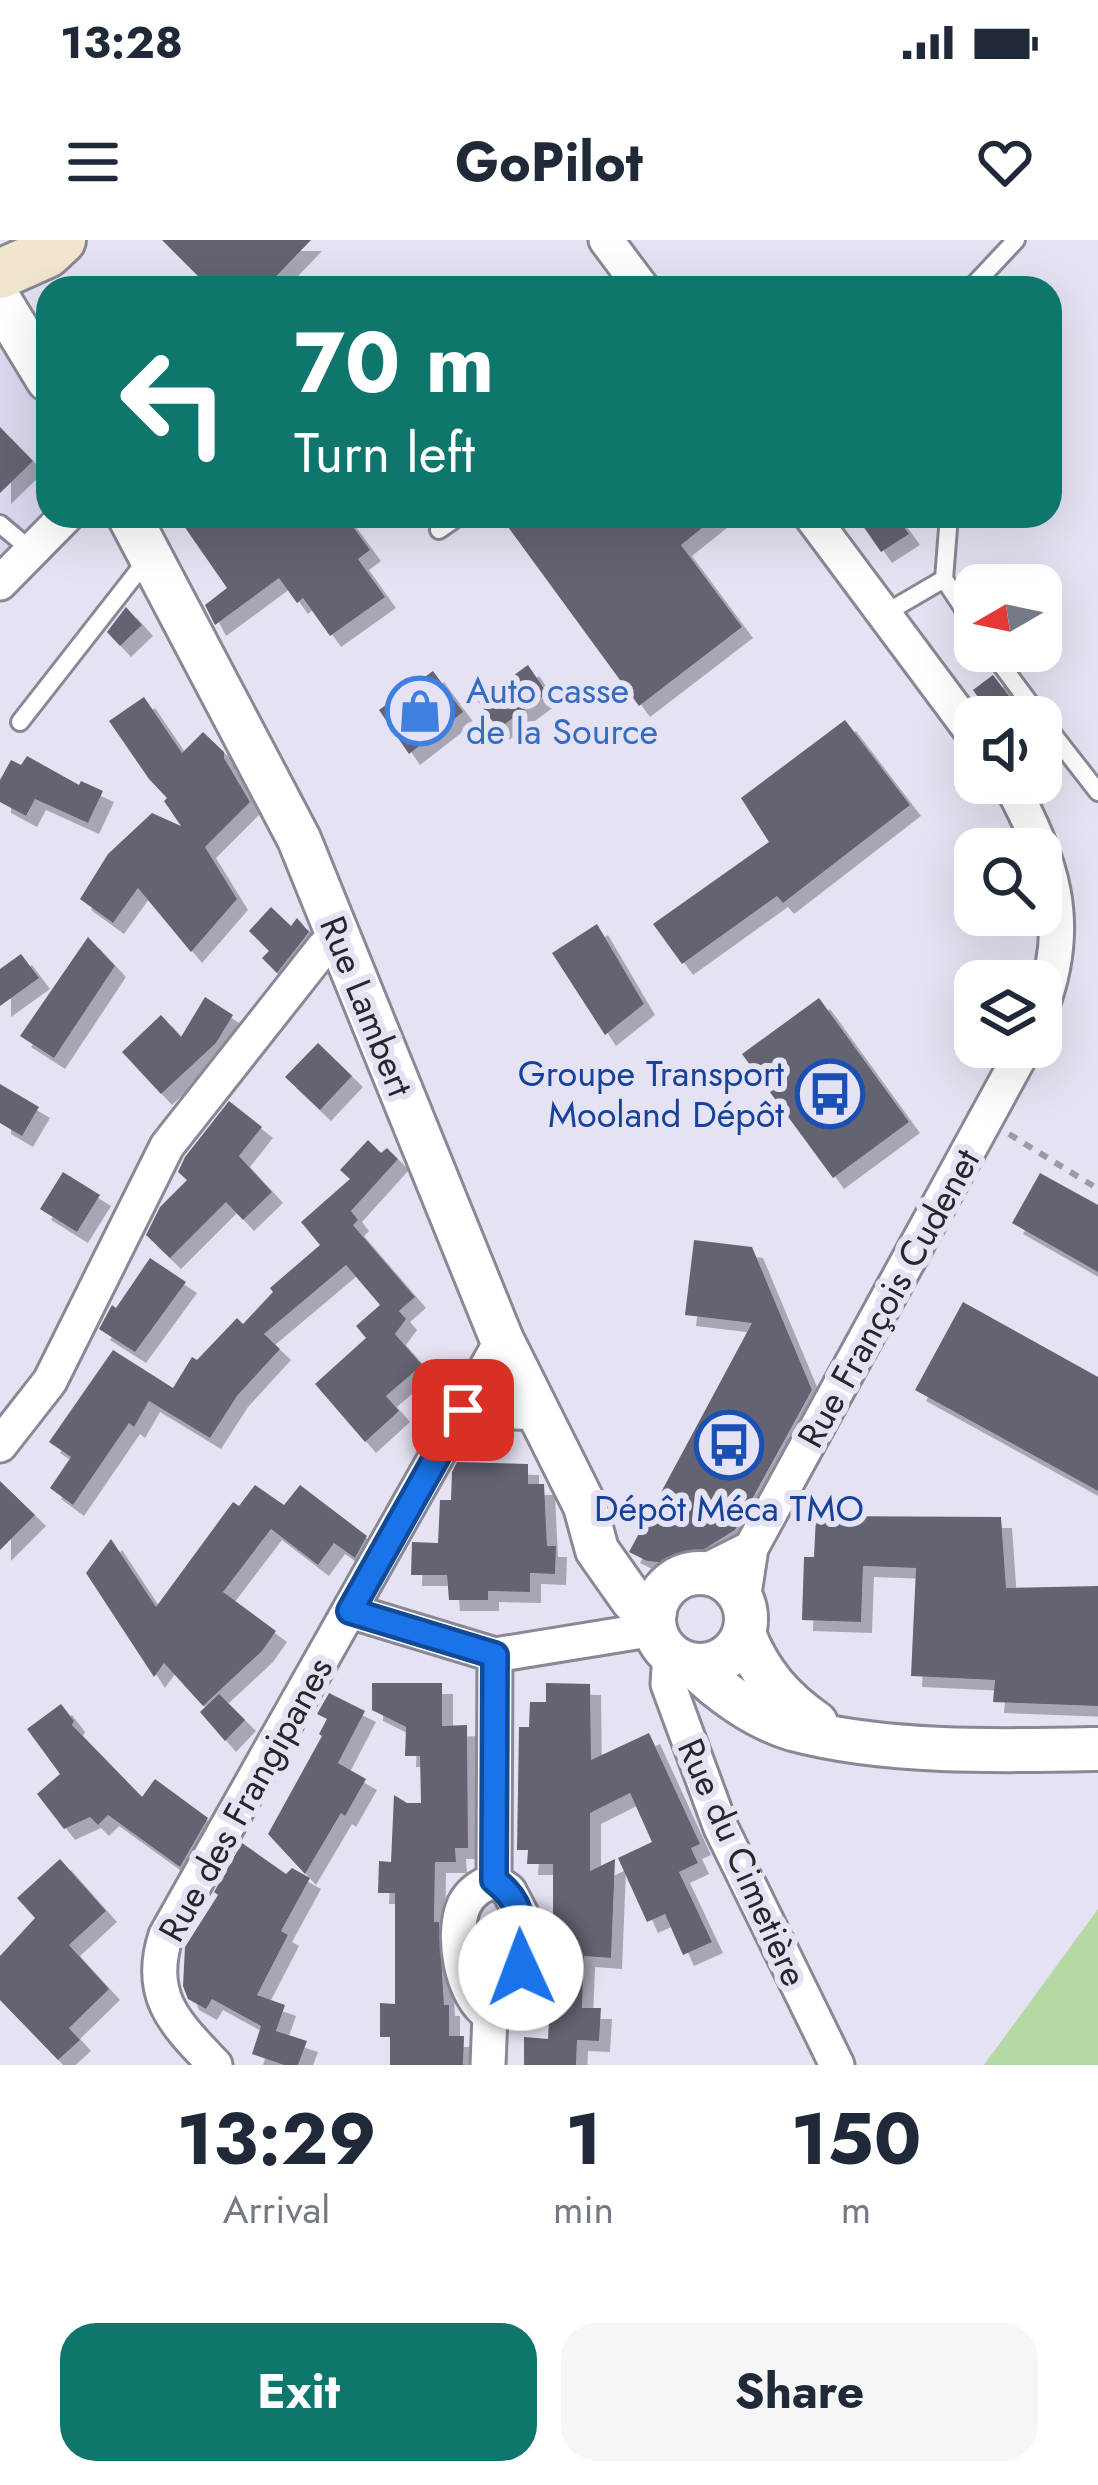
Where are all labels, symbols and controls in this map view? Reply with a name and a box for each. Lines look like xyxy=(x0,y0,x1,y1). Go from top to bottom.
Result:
text: 13:28 xyxy=(60,10,183,75)
text: GoPilot xyxy=(455,123,643,201)
icon: menu xyxy=(60,129,126,195)
icon: heart xyxy=(972,129,1038,195)
text: 70 m xyxy=(294,302,494,424)
icon: left xyxy=(96,324,252,480)
text: Turn left xyxy=(294,414,475,492)
north arrow xyxy=(954,564,1062,672)
map controls xyxy=(954,564,1062,1068)
place label: Auto casse de la Source xyxy=(466,664,658,757)
shop icon: Auto casse de la Source xyxy=(385,676,455,746)
button: sound xyxy=(954,696,1062,804)
button: search xyxy=(954,828,1062,936)
street label: Rue Lambert xyxy=(307,908,427,1104)
button: layers xyxy=(954,960,1062,1068)
place label: Groupe Transport Mooland Dépôt xyxy=(518,1047,784,1140)
bus stop icon: Groupe Transport Mooland Dépôt xyxy=(795,1059,865,1129)
street label: Rue François Cudenet xyxy=(784,1139,992,1457)
pin xyxy=(412,1359,514,1461)
icon: arrive xyxy=(430,1377,496,1443)
bus stop icon: Dépôt Méca TMO xyxy=(694,1410,764,1480)
place label: Dépôt Méca TMO xyxy=(594,1482,864,1534)
street label: Rue des Frangipanes xyxy=(145,1647,345,1951)
street label: Rue du Cimetière xyxy=(665,1730,821,1994)
position arrow xyxy=(458,1905,584,2031)
text: 13:29 xyxy=(177,2087,377,2191)
text: 1 xyxy=(565,2087,602,2191)
text: 150 xyxy=(791,2087,921,2191)
text: Arrival xyxy=(223,2181,330,2238)
text: min xyxy=(553,2181,614,2238)
text: m xyxy=(841,2181,871,2238)
button: Exit xyxy=(60,2323,537,2461)
button: Share xyxy=(561,2323,1038,2461)

